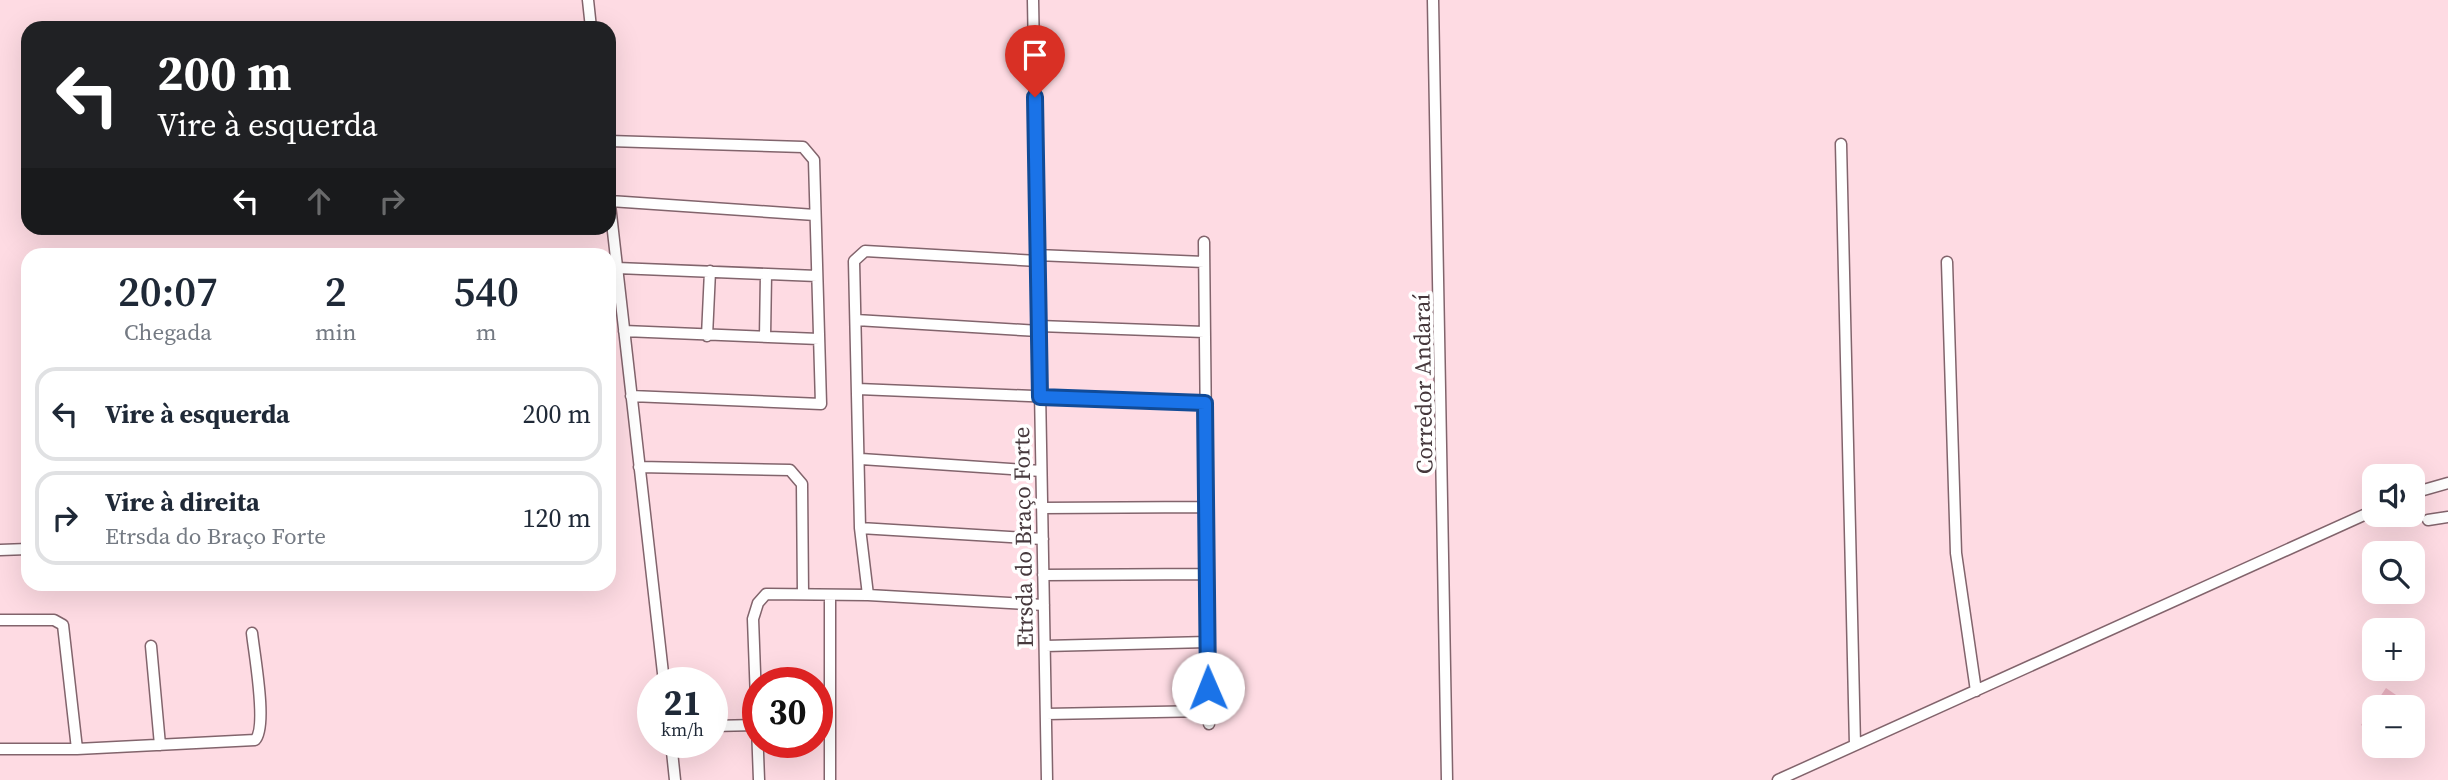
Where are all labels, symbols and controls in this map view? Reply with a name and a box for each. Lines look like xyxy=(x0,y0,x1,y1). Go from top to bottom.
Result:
pin xyxy=(1005,25,1065,97)
icon: arrive xyxy=(1016,36,1054,74)
text: 200 m xyxy=(157,39,292,106)
icon: left xyxy=(42,49,133,140)
text: Vire à esquerda xyxy=(157,103,378,147)
icon: left xyxy=(227,182,265,220)
icon: ahead xyxy=(300,182,338,220)
icon: right xyxy=(373,182,411,220)
text: 20:07 xyxy=(118,262,218,320)
text: 2 xyxy=(325,262,347,320)
text: 540 xyxy=(453,262,519,320)
street label: Corredor Andaraí xyxy=(1405,293,1441,475)
text: Chegada xyxy=(124,316,212,348)
text: min xyxy=(315,316,356,348)
text: m xyxy=(476,316,497,348)
icon: left xyxy=(46,395,84,433)
text: Vire à esquerda xyxy=(105,396,290,432)
text: 200 m xyxy=(523,396,591,432)
street label: Etrsda do Braço Forte xyxy=(1005,426,1041,648)
map controls xyxy=(2362,464,2425,758)
button: sound xyxy=(2362,464,2425,527)
text: Vire à direita xyxy=(105,484,260,520)
icon: right xyxy=(46,499,84,537)
text: 120 m xyxy=(523,500,591,536)
text: Etrsda do Braço Forte xyxy=(105,520,326,552)
button: search xyxy=(2362,541,2425,604)
button: + xyxy=(2362,618,2425,681)
position arrow xyxy=(1171,651,1245,725)
speed limit sign: 30 xyxy=(742,667,833,758)
text: 21 xyxy=(664,679,701,727)
button: − xyxy=(2362,695,2425,758)
text: km/h xyxy=(661,717,704,742)

